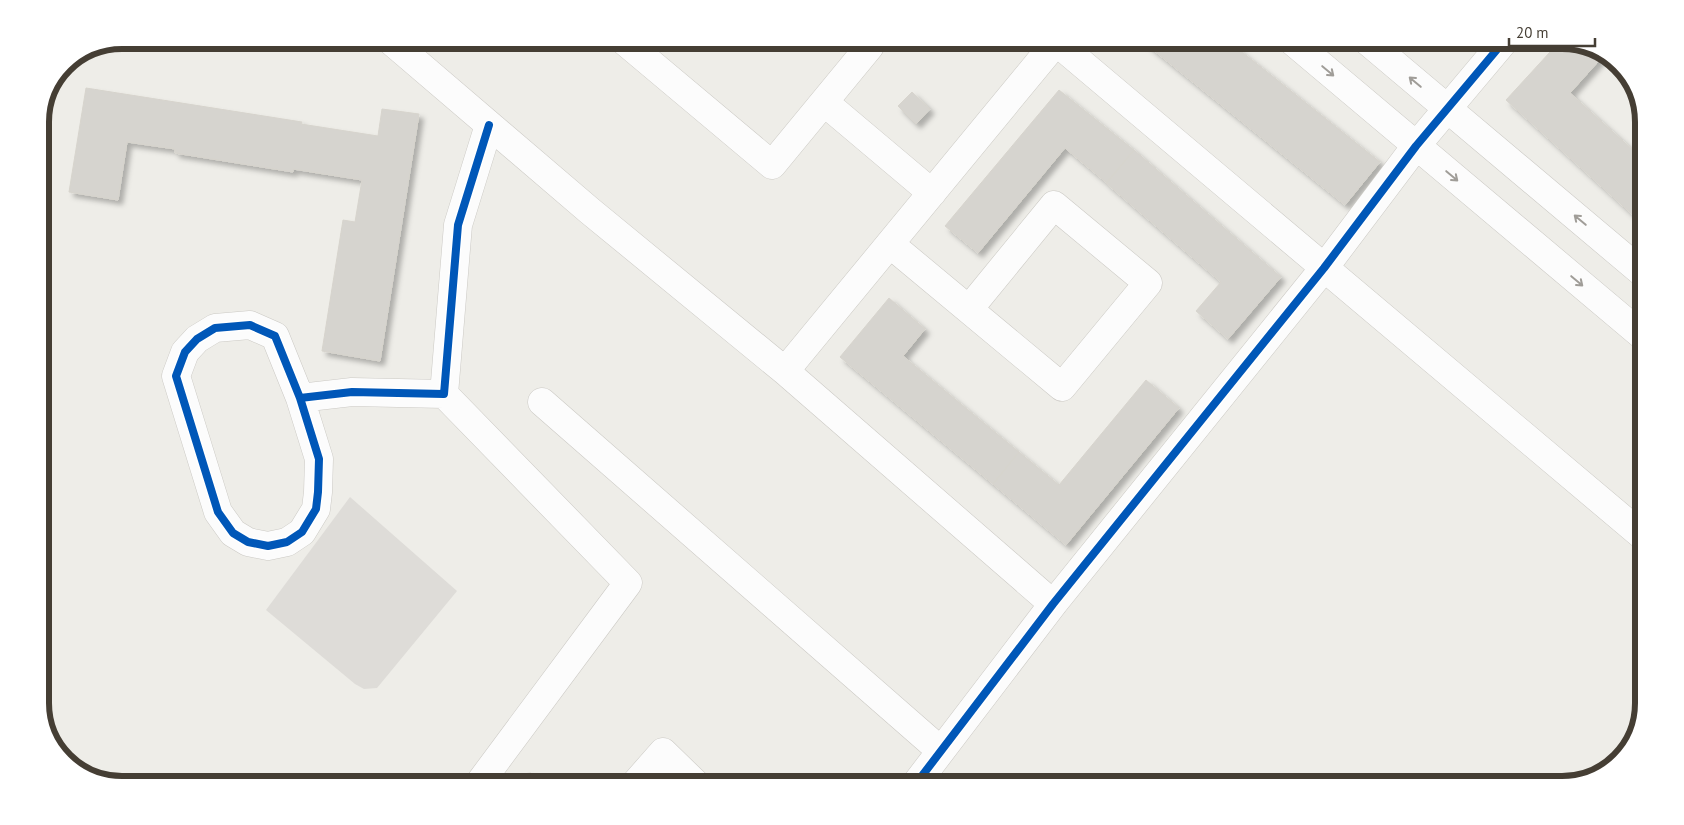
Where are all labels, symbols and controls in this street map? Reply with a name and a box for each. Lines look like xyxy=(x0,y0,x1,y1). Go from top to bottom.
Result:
scale bar xyxy=(1509,15,1595,47)
text: 20 m xyxy=(1516,23,1549,42)
one-way arrow xyxy=(1321,66,1334,77)
one-way arrow xyxy=(1409,76,1422,87)
one-way arrow xyxy=(1446,170,1459,182)
one-way arrow xyxy=(1573,214,1586,226)
one-way arrow xyxy=(1570,275,1583,286)

